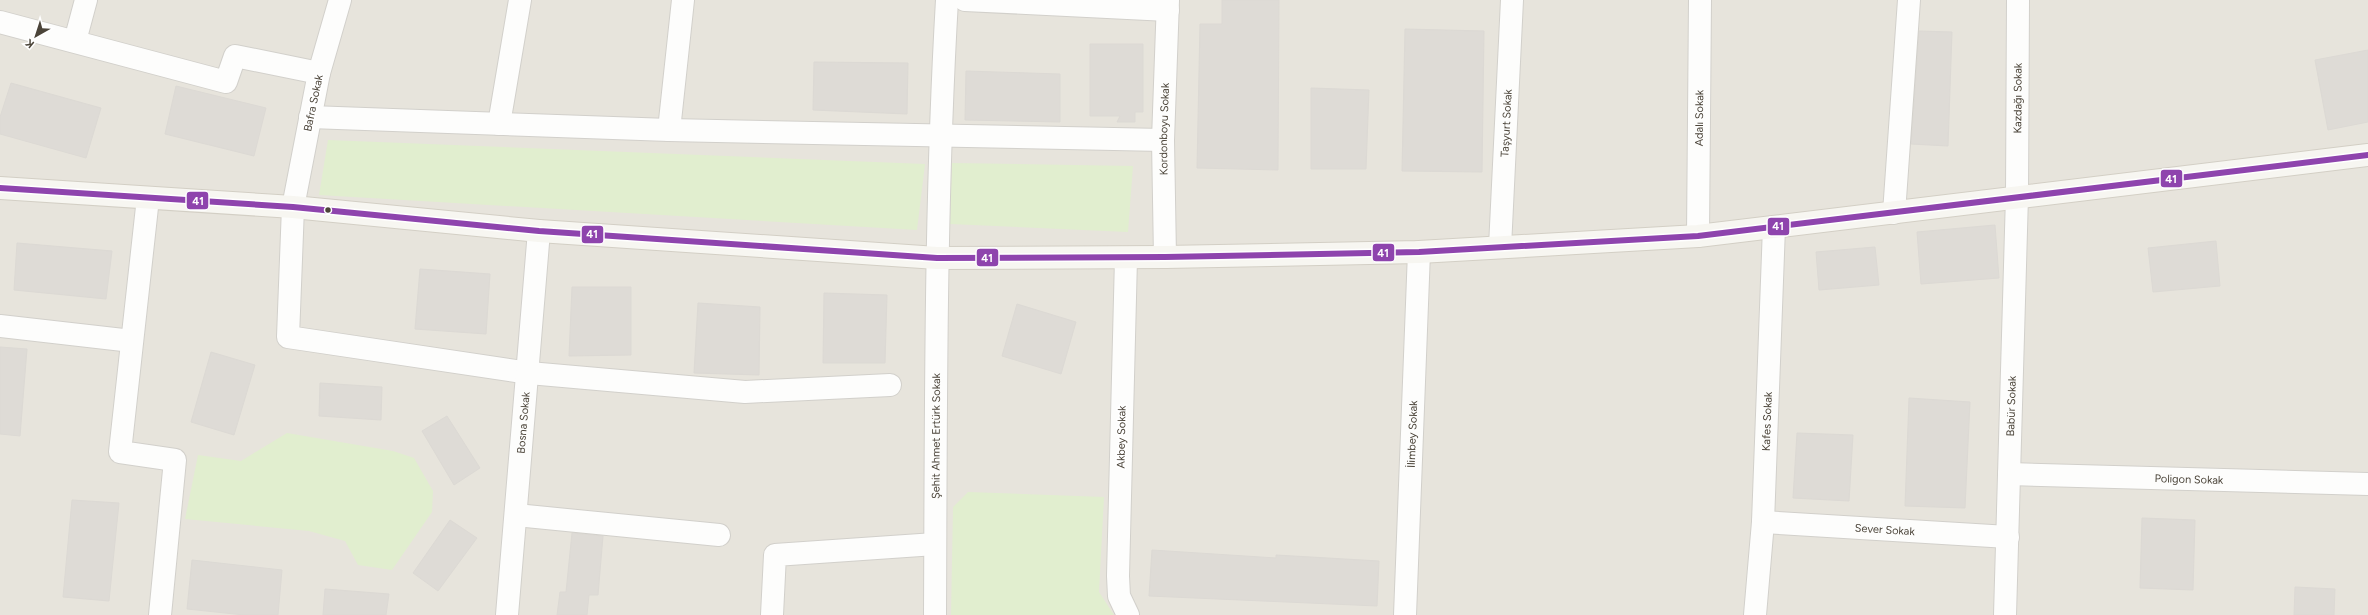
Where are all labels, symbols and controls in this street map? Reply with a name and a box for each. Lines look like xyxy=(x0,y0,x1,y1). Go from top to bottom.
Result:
north arrow xyxy=(16,16,56,56)
text: K xyxy=(23,36,37,51)
street label: Kazdağı Sokak xyxy=(2011,62,2025,134)
street label: Bafra Sokak xyxy=(301,73,326,133)
street label: Kordonboyu Sokak xyxy=(1157,82,1172,175)
street label: Taşyurt Sokak xyxy=(1498,88,1515,157)
street label: Adalı Sokak xyxy=(1693,89,1706,146)
line badge: 41 xyxy=(2160,169,2183,188)
text: 41 xyxy=(2165,173,2177,186)
line badge: 41 xyxy=(186,191,209,210)
text: 41 xyxy=(192,195,204,208)
unlabelled marker xyxy=(323,205,333,215)
line badge: 41 xyxy=(1767,217,1790,236)
text: 41 xyxy=(1772,220,1784,233)
line badge: 41 xyxy=(581,225,604,244)
text: 41 xyxy=(586,228,598,241)
line badge: 41 xyxy=(1372,243,1395,262)
text: 41 xyxy=(1377,247,1389,260)
line badge: 41 xyxy=(976,248,999,267)
text: 41 xyxy=(981,252,993,265)
street label: Şehit Ahmet Ertürk Sokak xyxy=(929,372,943,499)
street label: Babür Sokak xyxy=(2004,375,2019,437)
street label: Bosna Sokak xyxy=(514,391,533,454)
street label: Kafes Sokak xyxy=(1760,391,1775,451)
street label: İlimbey Sokak xyxy=(1405,400,1420,468)
street label: Akbey Sokak xyxy=(1114,405,1129,469)
street label: Poligon Sokak xyxy=(2154,472,2224,487)
street label: Sever Sokak xyxy=(1854,522,1916,538)

